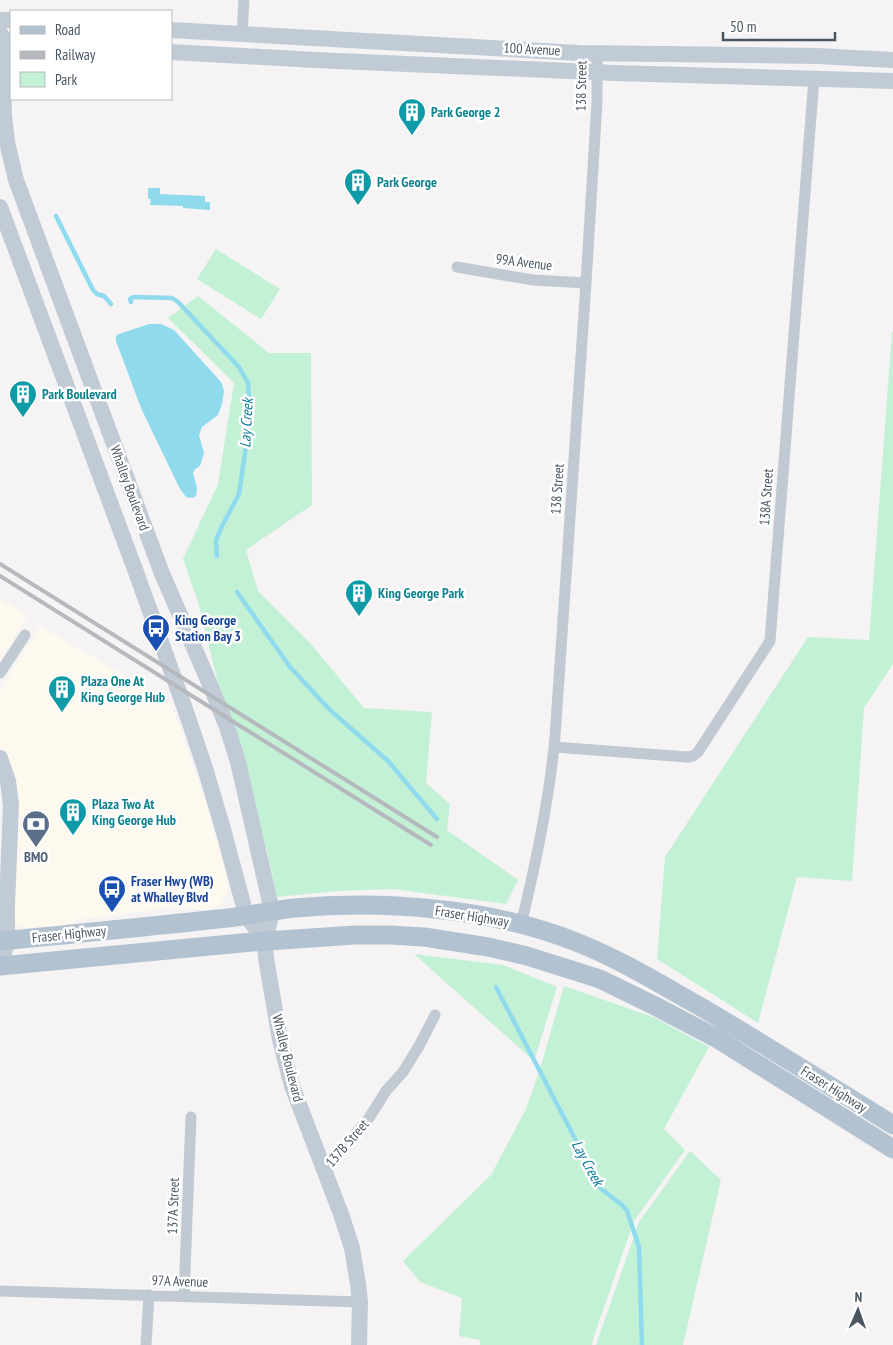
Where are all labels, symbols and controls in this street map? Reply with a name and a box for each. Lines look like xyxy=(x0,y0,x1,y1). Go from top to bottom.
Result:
legend xyxy=(10,10,172,100)
scale bar xyxy=(723,10,836,42)
text: 50 m xyxy=(730,17,756,36)
text: Road xyxy=(55,20,81,39)
street label: 100 Avenue xyxy=(503,39,561,59)
text: Railway xyxy=(55,45,96,64)
street label: 138 Street xyxy=(572,60,590,112)
text: Park xyxy=(55,70,77,89)
building icon: Park George 2 xyxy=(397,97,427,136)
place label: Park George 2 xyxy=(431,103,500,121)
building icon: Park George xyxy=(343,167,373,206)
place label: Park George xyxy=(377,173,437,191)
street label: 99A Avenue xyxy=(495,250,553,274)
building icon: Park Boulevard xyxy=(8,379,38,418)
place label: Park Boulevard xyxy=(42,385,117,403)
water label: Lay Creek xyxy=(235,396,257,448)
street label: Whalley Boulevard xyxy=(106,443,154,533)
street label: 138 Street xyxy=(546,463,568,515)
street label: 138A Street xyxy=(755,468,777,526)
building icon: King George Park xyxy=(344,578,374,617)
place label: King George Park xyxy=(378,584,464,602)
place label: King George Station Bay 3 xyxy=(175,611,241,645)
bus stop icon: King George Station Bay 3 xyxy=(141,613,171,652)
place label: Plaza One At King George Hub xyxy=(81,672,165,706)
building icon: Plaza One At King George Hub xyxy=(47,674,77,713)
place label: Plaza Two At King George Hub xyxy=(92,795,176,829)
building icon: Plaza Two At King George Hub xyxy=(58,797,88,836)
bank icon: BMO xyxy=(21,809,51,848)
place label: BMO xyxy=(24,848,48,866)
place label: Fraser Hwy (WB) at Whalley Blvd xyxy=(131,872,214,906)
bus stop icon: Fraser Hwy (WB) at Whalley Blvd xyxy=(97,874,127,913)
street label: Fraser Highway xyxy=(434,901,511,931)
street label: Fraser Highway xyxy=(31,921,108,947)
street label: Whalley Boulevard xyxy=(268,1012,308,1104)
street label: Fraser Highway xyxy=(798,1062,871,1117)
street label: 137B Street xyxy=(321,1115,373,1171)
water label: Lay Creek xyxy=(568,1137,609,1191)
street label: 137A Street xyxy=(163,1177,183,1235)
street label: 97A Avenue xyxy=(151,1271,209,1291)
north arrow xyxy=(833,1285,883,1335)
text: N xyxy=(854,1288,863,1306)

